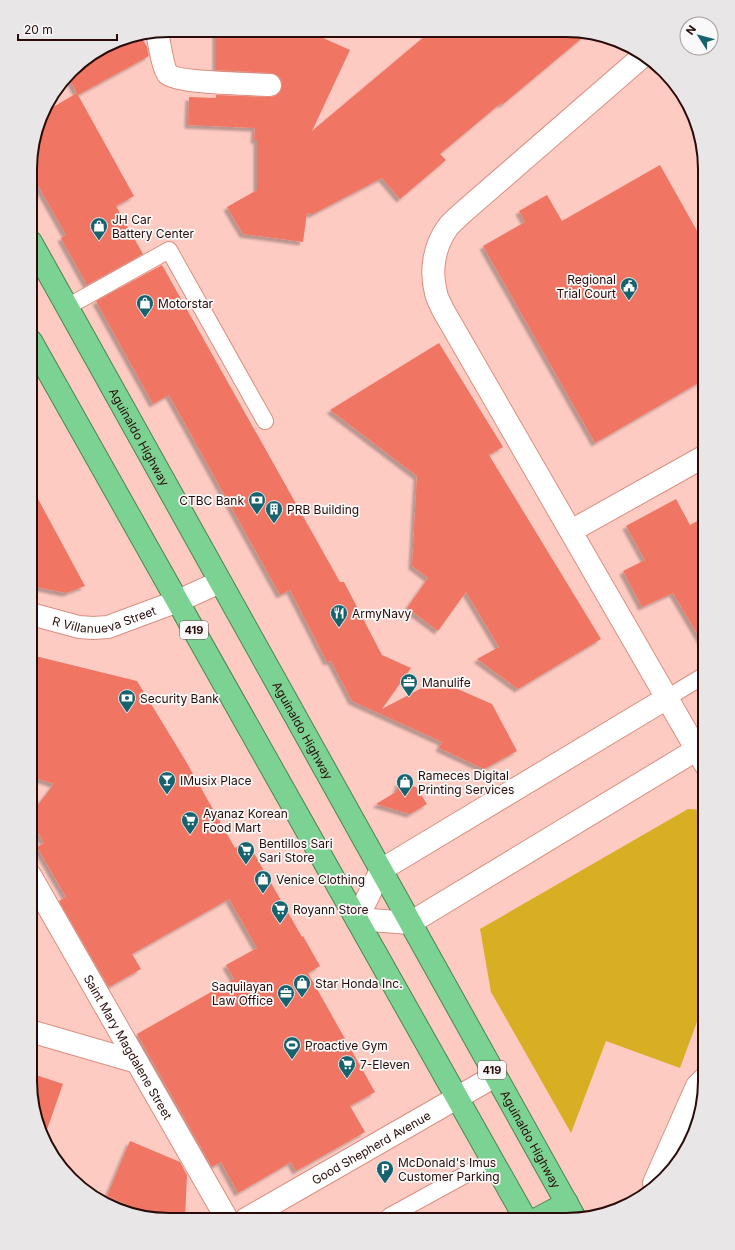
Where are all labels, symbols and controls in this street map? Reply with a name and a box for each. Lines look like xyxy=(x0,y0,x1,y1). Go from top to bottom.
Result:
scale bar xyxy=(18,16,117,42)
north arrow xyxy=(679,16,719,56)
text: 20 m xyxy=(24,22,53,37)
text: N xyxy=(683,23,699,38)
place label: JH Car Battery Center xyxy=(112,212,195,241)
shop icon: JH Car Battery Center xyxy=(89,216,109,241)
place label: Regional Trial Court xyxy=(557,272,616,301)
public building icon: Regional Trial Court xyxy=(619,276,639,301)
shop icon: Motorstar xyxy=(135,293,155,318)
place label: Motorstar xyxy=(158,296,214,311)
street label: Aguinaldo Highway xyxy=(106,385,173,489)
bank icon: CTBC Bank xyxy=(247,490,267,515)
place label: CTBC Bank xyxy=(179,493,244,508)
building icon: PRB Building xyxy=(264,499,284,524)
place label: PRB Building xyxy=(287,502,359,517)
street label: R Villanueva Street xyxy=(51,602,158,636)
restaurant icon: ArmyNavy xyxy=(329,603,349,628)
place label: ArmyNavy xyxy=(352,606,411,621)
road number: 419 xyxy=(180,621,208,639)
office icon: Manulife xyxy=(399,672,419,697)
place label: Manulife xyxy=(422,675,471,690)
street label: Aguinaldo Highway xyxy=(270,679,337,782)
bank icon: Security Bank xyxy=(117,688,137,713)
place label: Security Bank xyxy=(140,691,219,706)
place label: Rameces Digital Printing Services xyxy=(418,768,514,797)
bar icon: IMusix Place xyxy=(157,770,177,795)
shop icon: Rameces Digital Printing Services xyxy=(395,772,415,797)
place label: IMusix Place xyxy=(180,773,251,788)
place label: Ayanaz Korean Food Mart xyxy=(203,806,288,835)
supermarket icon: Ayanaz Korean Food Mart xyxy=(180,810,200,835)
place label: Bentillos Sari Sari Store xyxy=(259,836,333,865)
supermarket icon: Bentillos Sari Sari Store xyxy=(236,840,256,865)
shop icon: Venice Clothing xyxy=(253,869,273,894)
place label: Venice Clothing xyxy=(276,872,365,887)
supermarket icon: Royann Store xyxy=(270,899,290,924)
place label: Royann Store xyxy=(293,902,369,917)
street label: Saint Mary Magdalene Street xyxy=(81,972,176,1122)
shop icon: Star Honda Inc. xyxy=(292,973,312,998)
place label: Star Honda Inc. xyxy=(315,976,403,991)
place label: Saquilayan Law Office xyxy=(211,979,273,1008)
office icon: Saquilayan Law Office xyxy=(276,983,296,1008)
sports icon: Proactive Gym xyxy=(282,1035,302,1060)
place label: Proactive Gym xyxy=(305,1038,388,1053)
supermarket icon: 7-Eleven xyxy=(337,1054,357,1079)
place label: 7-Eleven xyxy=(360,1057,410,1072)
road number: 419 xyxy=(478,1061,506,1079)
street label: Aguinaldo Highway xyxy=(498,1087,564,1191)
street label: Good Shepherd Avenue xyxy=(309,1107,433,1187)
place label: McDonald's Imus Customer Parking xyxy=(398,1155,500,1184)
parking icon: McDonald's Imus Customer Parking xyxy=(375,1159,395,1184)

